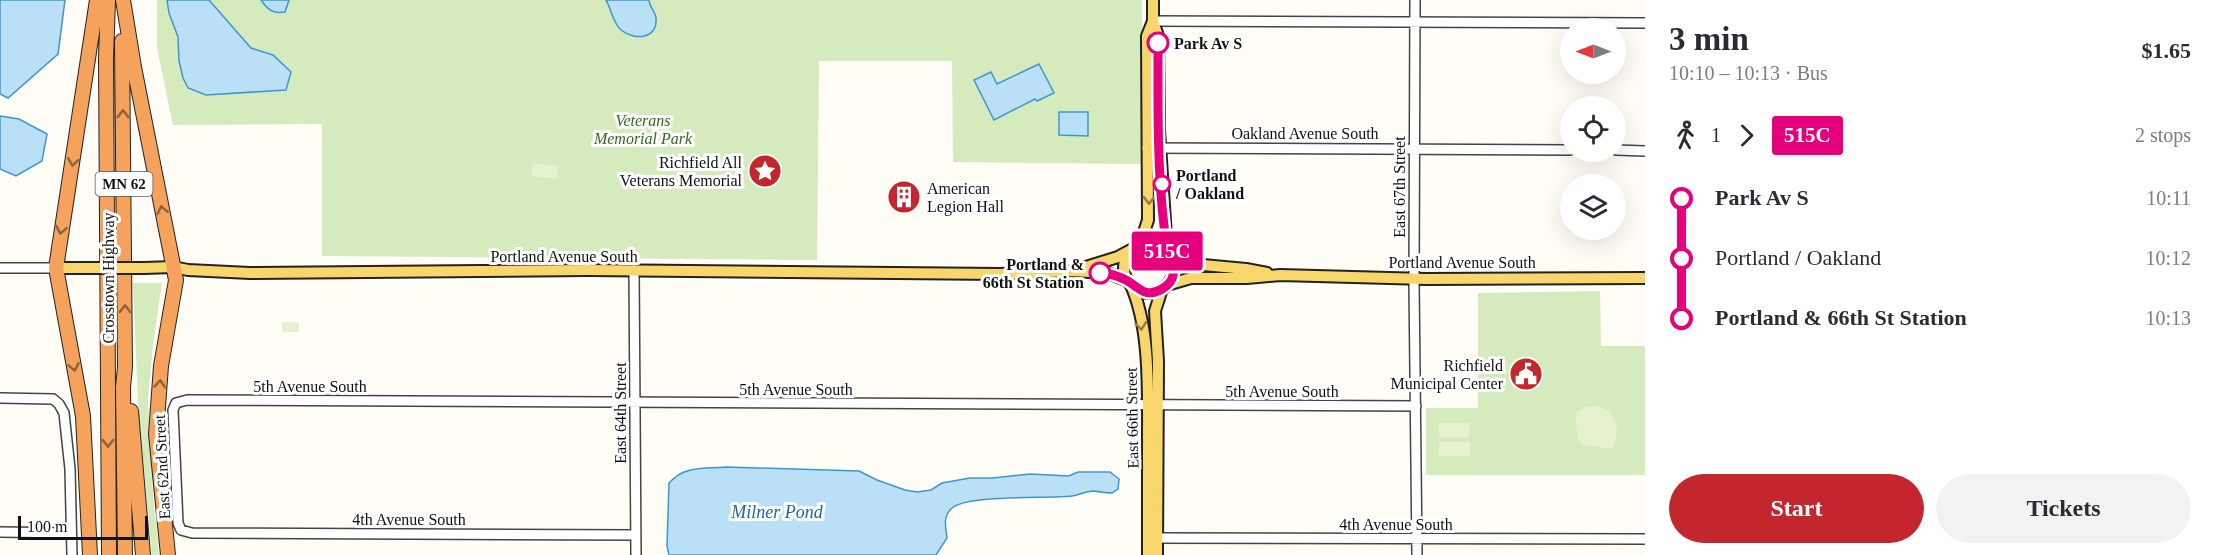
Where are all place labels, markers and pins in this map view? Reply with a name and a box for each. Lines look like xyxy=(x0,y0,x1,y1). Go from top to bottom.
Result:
marker: Park Av S xyxy=(1147,32,1169,54)
place label: Park Av S xyxy=(1174,35,1242,52)
place icon: Richfield All Veterans Memorial xyxy=(747,153,783,189)
place label: Richfield All Veterans Memorial xyxy=(620,154,743,189)
place label: Portland / Oakland xyxy=(1175,167,1244,202)
marker: Portland / Oakland xyxy=(1153,175,1171,193)
building icon: American Legion Hall xyxy=(886,179,922,215)
place label: American Legion Hall xyxy=(927,180,1004,216)
place label: Portland & 66th St Station xyxy=(983,256,1084,291)
marker: Portland & 66th St Station xyxy=(1089,262,1111,284)
public building icon: Richfield Municipal Center xyxy=(1508,356,1544,392)
place label: Richfield Municipal Center xyxy=(1391,357,1504,393)

